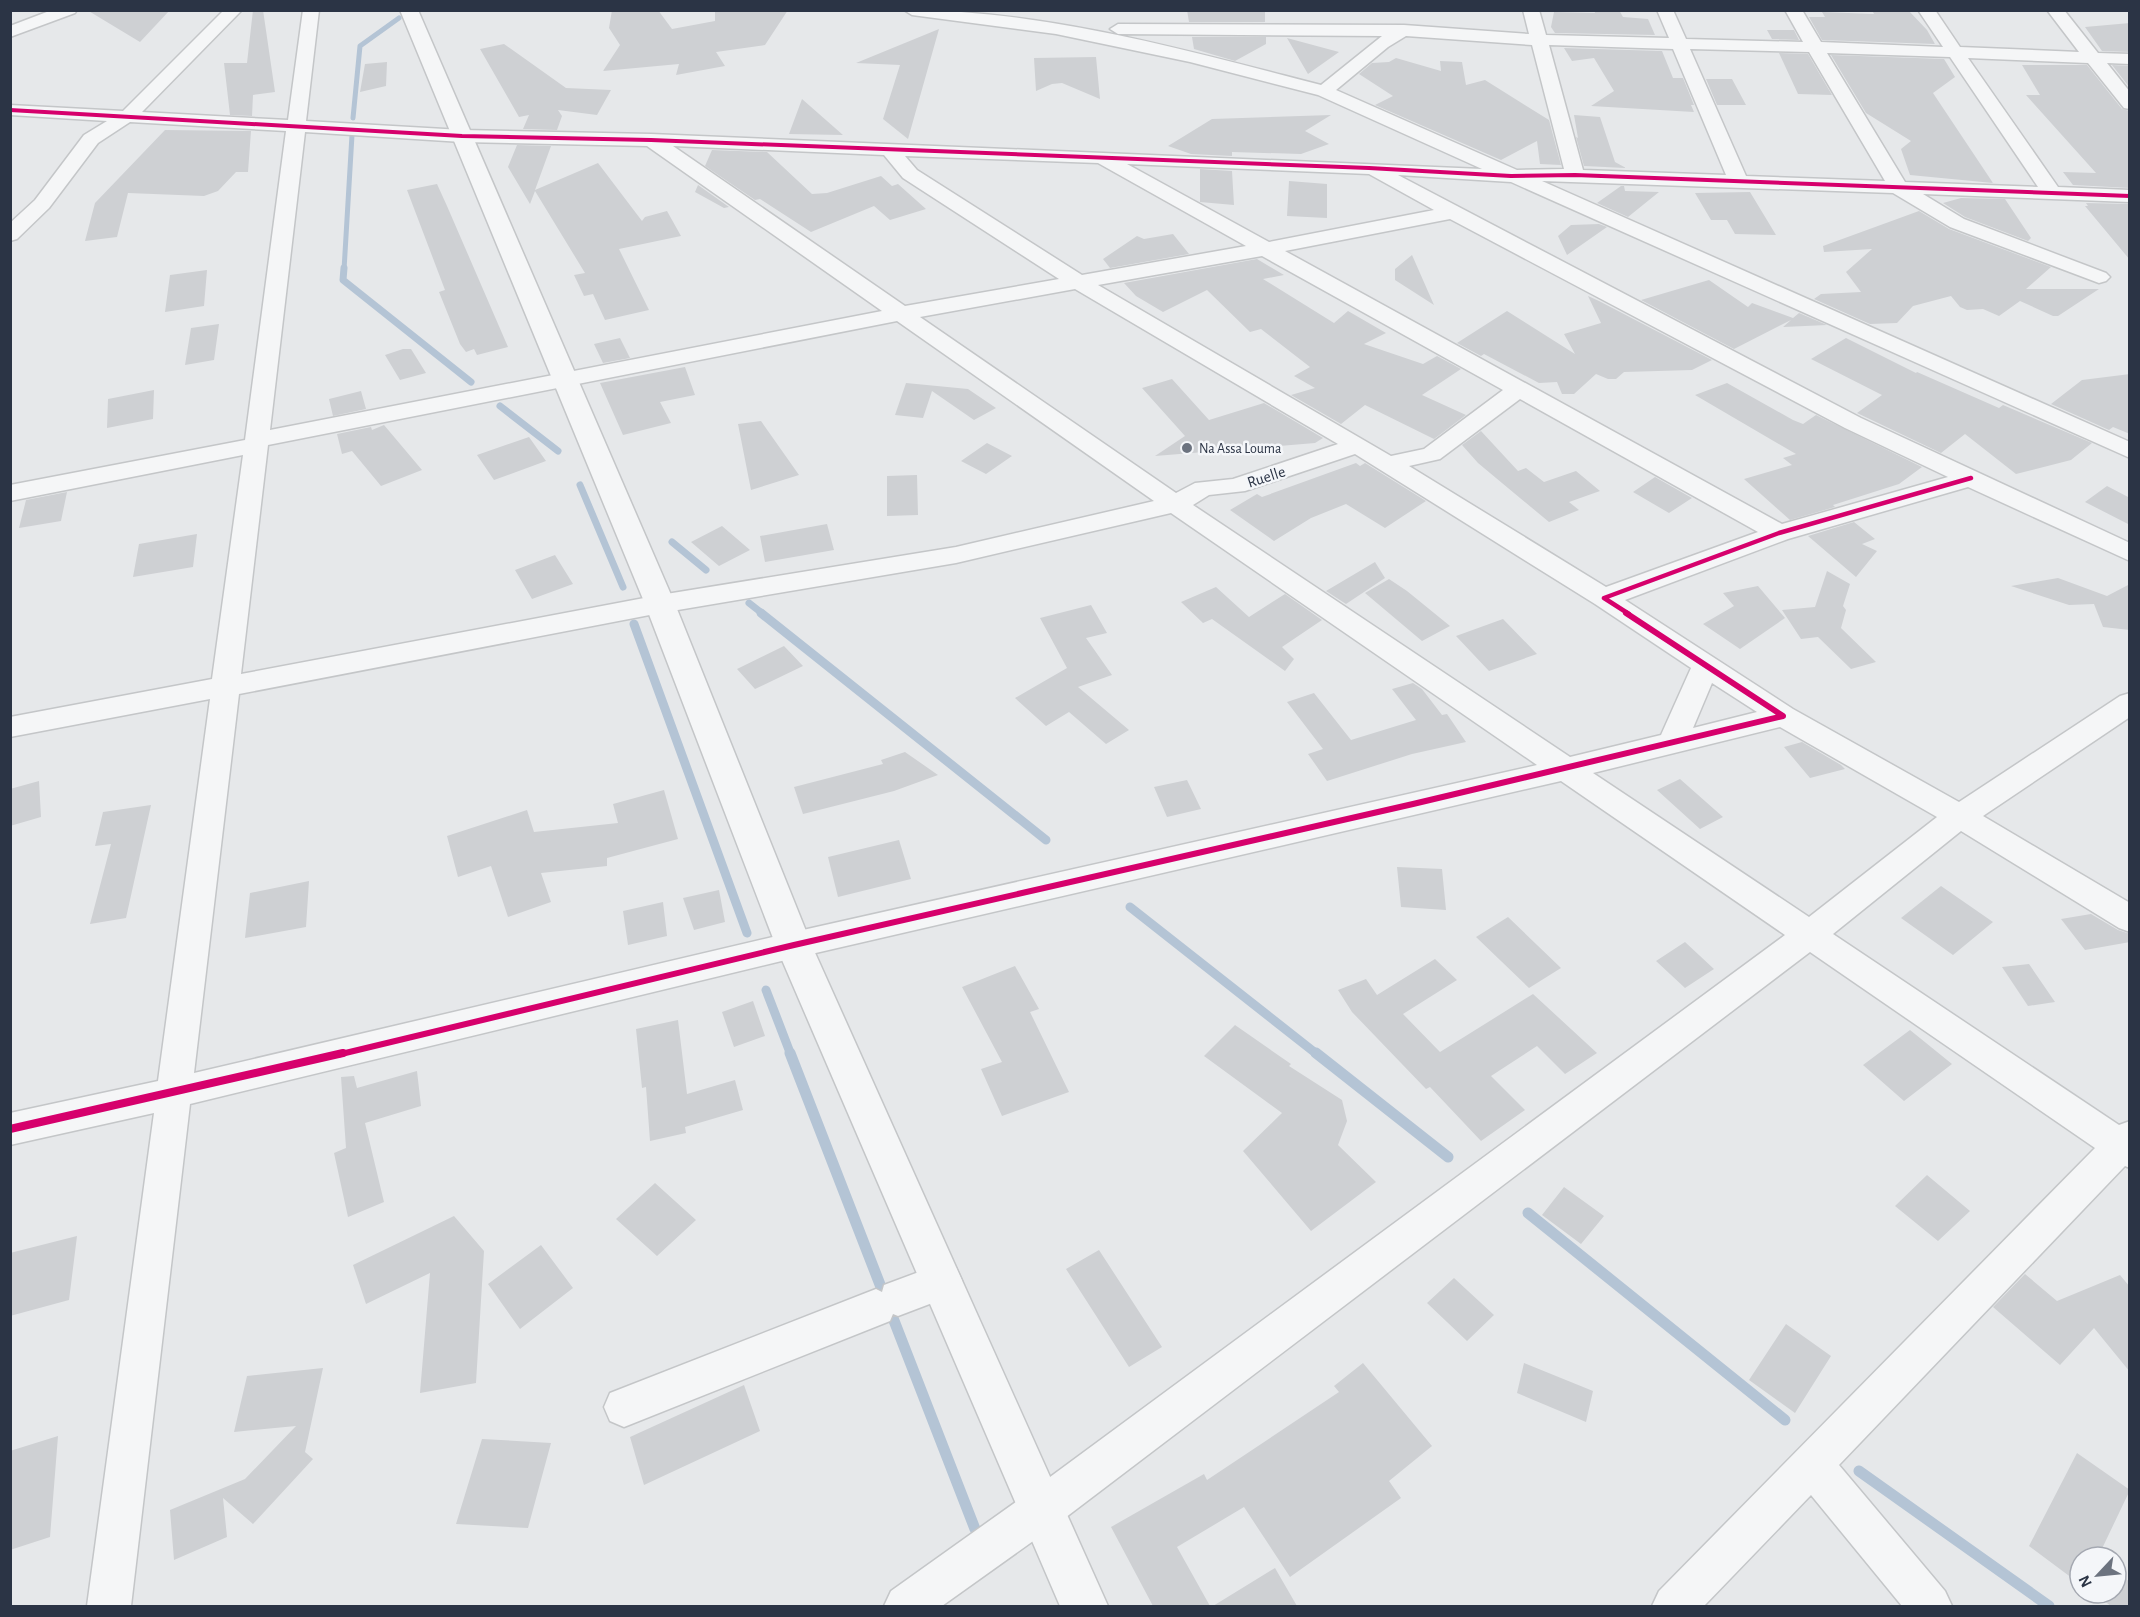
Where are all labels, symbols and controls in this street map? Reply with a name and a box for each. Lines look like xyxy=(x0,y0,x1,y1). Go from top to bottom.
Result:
marker: Na Assa Louma xyxy=(1180,441,1194,455)
place label: Na Assa Louma xyxy=(1199,442,1282,456)
street label: Ruelle xyxy=(1245,463,1288,491)
north arrow xyxy=(2068,1545,2128,1605)
text: N xyxy=(2076,1573,2095,1590)

